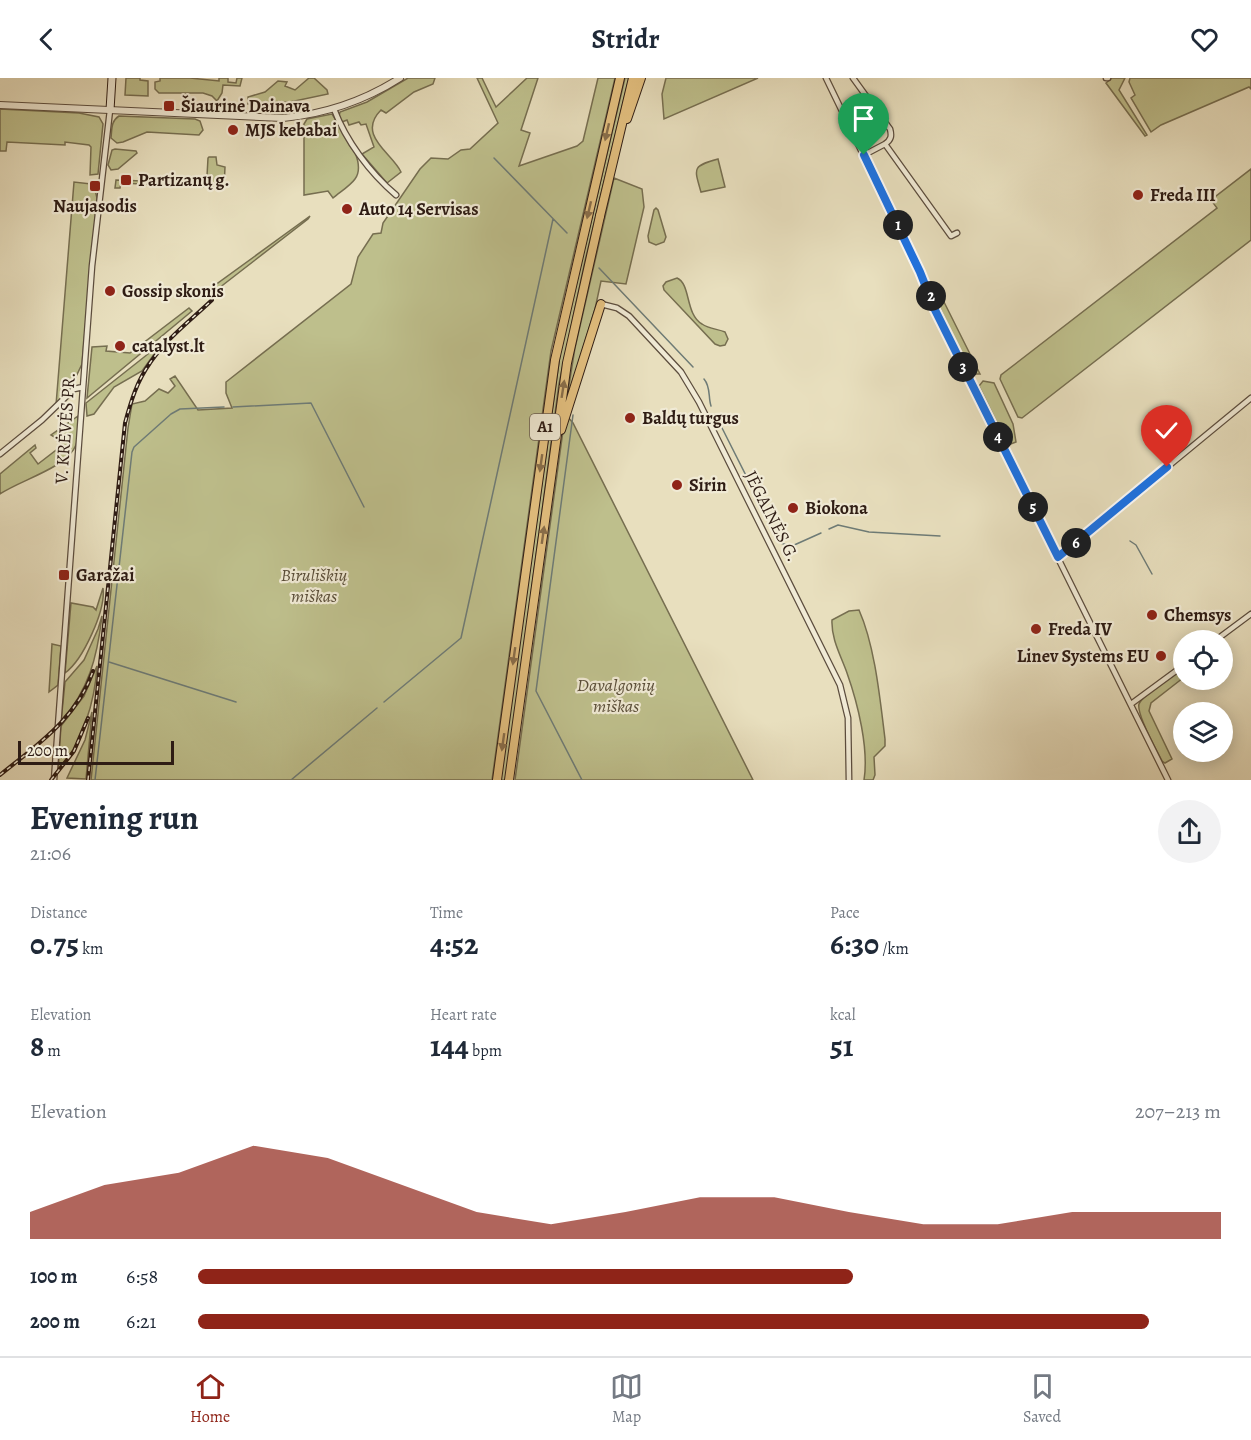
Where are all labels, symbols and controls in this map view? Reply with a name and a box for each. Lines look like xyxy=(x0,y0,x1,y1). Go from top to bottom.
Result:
text: Stridr xyxy=(591,21,660,57)
icon: back xyxy=(30,23,63,56)
icon: heart xyxy=(1188,23,1221,56)
pin xyxy=(838,93,889,155)
place label: Šiaurinė Dainava xyxy=(181,94,311,118)
marker: Šiaurinė Dainava xyxy=(162,99,176,113)
icon: arrive xyxy=(847,102,880,135)
place label: MJS kebabai xyxy=(245,118,337,142)
marker: MJS kebabai xyxy=(226,123,240,137)
one-way arrow xyxy=(602,123,612,142)
place label: Partizanų g. xyxy=(138,168,229,192)
marker: Partizanų g. xyxy=(119,173,133,187)
marker: Naujasodis xyxy=(88,179,102,193)
place label: Freda III xyxy=(1150,183,1216,207)
marker: Freda III xyxy=(1131,188,1145,202)
place label: Naujasodis xyxy=(53,194,137,218)
place label: Auto 14 Servisas xyxy=(358,197,479,221)
one-way arrow xyxy=(583,201,593,219)
marker: Auto 14 Servisas xyxy=(340,202,354,216)
pin: 1 xyxy=(883,210,913,240)
text: 1 xyxy=(895,214,901,236)
place label: Gossip skonis xyxy=(122,279,224,303)
pin: 2 xyxy=(916,281,946,311)
marker: Gossip skonis xyxy=(103,284,117,298)
text: 2 xyxy=(927,285,935,307)
place label: catalyst.lt xyxy=(132,334,205,358)
marker: catalyst.lt xyxy=(113,339,127,353)
pin: 3 xyxy=(948,352,978,382)
text: 3 xyxy=(960,356,966,378)
street label: V. KRĖVĖS PR. xyxy=(49,371,81,486)
one-way arrow xyxy=(558,380,567,399)
pin xyxy=(1141,405,1192,467)
place label: Baldų turgus xyxy=(642,406,739,430)
marker: Baldų turgus xyxy=(623,411,637,425)
road number: A1 xyxy=(530,414,560,440)
icon: check xyxy=(1150,414,1183,447)
pin: 4 xyxy=(983,422,1013,452)
text: 4 xyxy=(994,426,1002,448)
one-way arrow xyxy=(536,454,545,473)
street label: JĖGAINĖS G. xyxy=(739,466,805,566)
place label: Sirin xyxy=(689,473,727,497)
marker: Sirin xyxy=(670,478,684,492)
pin: 5 xyxy=(1018,492,1048,522)
place label: Biokona xyxy=(805,496,868,520)
text: 5 xyxy=(1030,496,1036,518)
marker: Biokona xyxy=(786,501,800,515)
one-way arrow xyxy=(538,526,548,545)
pin: 6 xyxy=(1061,528,1091,558)
text: 6 xyxy=(1072,532,1080,554)
place label: Garažai xyxy=(76,563,134,587)
park label: Biruliškių miškas xyxy=(281,563,348,608)
marker: Garažai xyxy=(57,568,71,582)
place label: Chemsys xyxy=(1164,603,1231,627)
marker: Chemsys xyxy=(1145,608,1159,622)
place label: Freda IV xyxy=(1048,617,1113,641)
marker: Freda IV xyxy=(1029,622,1043,636)
map controls xyxy=(1173,630,1233,762)
button: locate xyxy=(1173,630,1233,690)
place label: Linev Systems EU xyxy=(1017,644,1149,668)
one-way arrow xyxy=(510,647,519,666)
marker: Linev Systems EU xyxy=(1154,649,1168,663)
park label: Davalgonių miškas xyxy=(577,673,655,718)
button: layers xyxy=(1173,702,1233,762)
one-way arrow xyxy=(498,733,507,752)
scale bar xyxy=(18,738,174,766)
text: 200 m xyxy=(27,740,68,762)
text: Evening run xyxy=(30,795,199,840)
button: share xyxy=(1158,800,1221,863)
text: 21:06 xyxy=(30,840,71,867)
text: Distance xyxy=(30,902,87,924)
text: Time xyxy=(430,902,463,924)
text: Pace xyxy=(830,902,860,924)
text: 0.75 xyxy=(30,924,79,964)
text: 4:52 xyxy=(430,924,479,964)
text: 6:30 xyxy=(830,924,879,964)
text: km xyxy=(79,938,103,960)
text: /km xyxy=(879,938,909,960)
text: Elevation xyxy=(30,1004,91,1026)
text: Heart rate xyxy=(430,1004,497,1026)
text: kcal xyxy=(830,1004,856,1026)
text: 8 xyxy=(30,1026,44,1066)
text: 144 xyxy=(430,1026,469,1066)
text: 51 xyxy=(830,1026,854,1066)
text: m xyxy=(44,1040,61,1062)
text: bpm xyxy=(469,1040,502,1062)
text: Elevation xyxy=(30,1098,107,1125)
text: 207–213 m xyxy=(1135,1098,1221,1125)
text: 100 m xyxy=(30,1263,78,1290)
text: 6:58 xyxy=(126,1263,158,1290)
text: 200 m xyxy=(30,1308,80,1335)
text: 6:21 xyxy=(126,1308,156,1335)
tab: Home xyxy=(190,1370,230,1428)
tab: Map xyxy=(610,1370,643,1428)
tab: Saved xyxy=(1023,1370,1061,1428)

